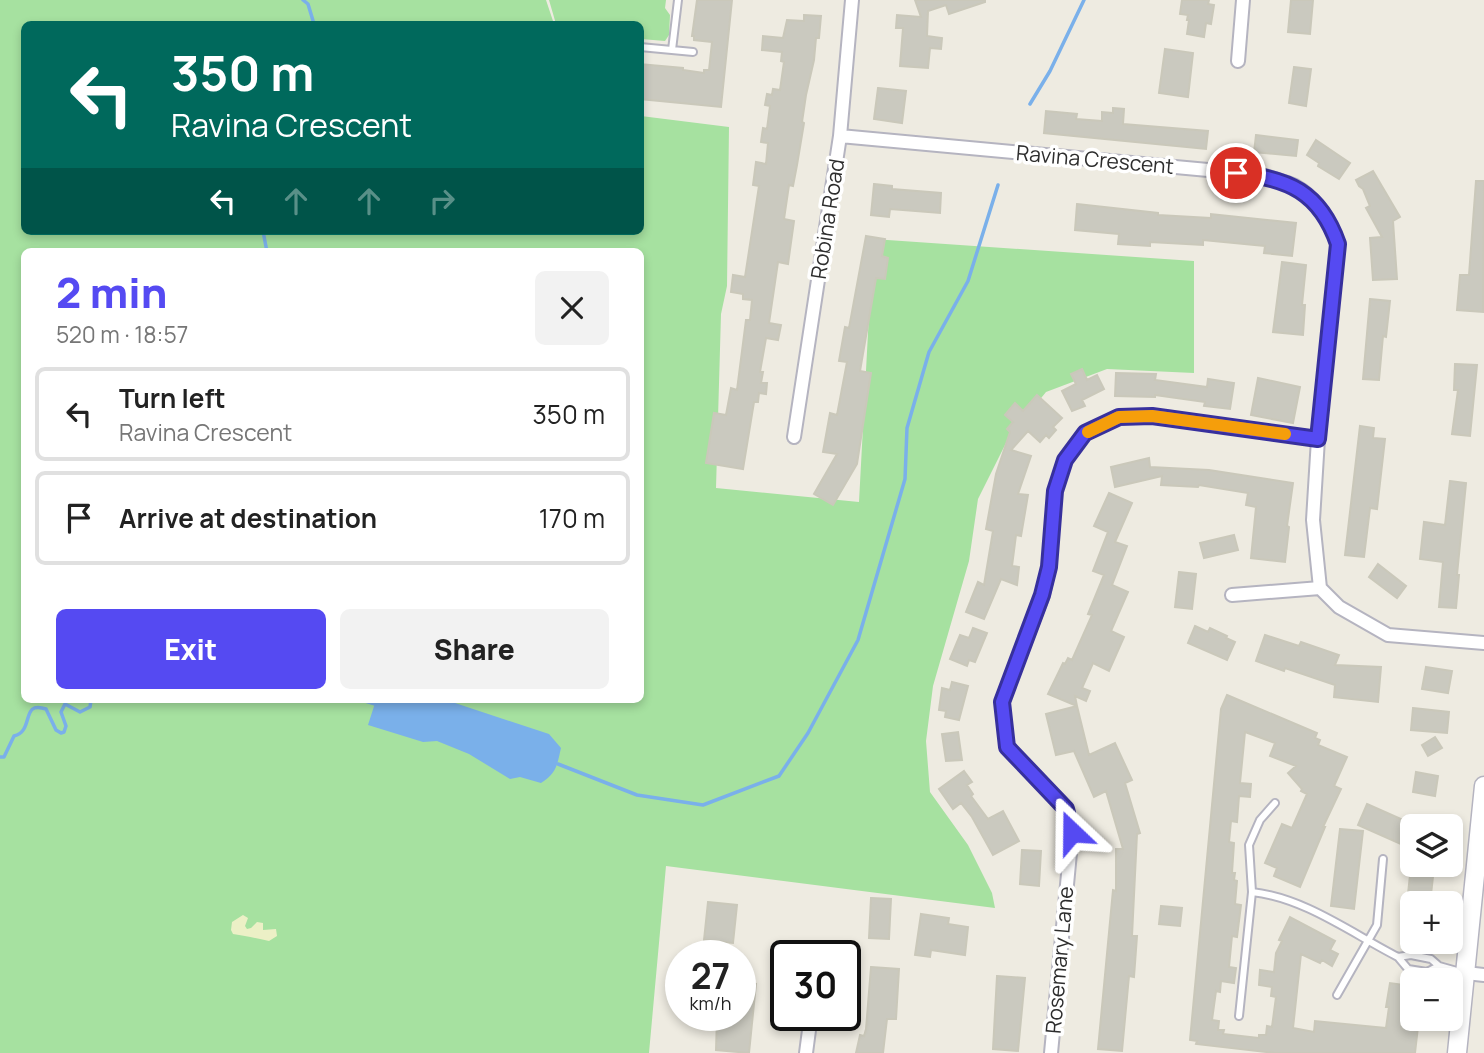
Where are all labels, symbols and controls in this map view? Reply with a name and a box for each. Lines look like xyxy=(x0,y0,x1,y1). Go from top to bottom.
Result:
text: 350 m xyxy=(171,39,314,106)
icon: left xyxy=(56,49,147,140)
text: Ravina Crescent xyxy=(171,103,412,147)
street label: Ravina Crescent xyxy=(1015,138,1175,180)
pin xyxy=(1206,143,1266,203)
icon: arrive xyxy=(1217,154,1255,192)
street label: Robina Road xyxy=(804,157,850,281)
icon: left xyxy=(204,182,242,220)
icon: ahead xyxy=(277,182,315,220)
icon: ahead xyxy=(350,182,388,220)
icon: right xyxy=(423,182,461,220)
text: 2 min xyxy=(56,263,167,321)
button: close xyxy=(535,271,609,345)
text: 520 m · 18:57 xyxy=(56,318,188,350)
text: Turn left xyxy=(119,380,226,416)
icon: left xyxy=(60,395,98,433)
text: 350 m xyxy=(532,396,605,432)
text: Ravina Crescent xyxy=(119,416,292,448)
icon: arrive xyxy=(60,499,98,537)
text: Arrive at destination xyxy=(119,500,377,536)
text: 170 m xyxy=(539,500,605,536)
button: Exit xyxy=(56,609,326,689)
button: Share xyxy=(340,609,609,689)
position arrow xyxy=(1035,795,1109,869)
map controls xyxy=(1400,814,1463,1031)
button: layers xyxy=(1400,814,1463,877)
street label: Rosemary Lane xyxy=(1039,885,1079,1035)
button: + xyxy=(1400,891,1463,954)
speed limit sign: 30 xyxy=(770,940,861,1031)
text: 27 xyxy=(691,952,730,1000)
button: − xyxy=(1400,968,1463,1031)
text: km/h xyxy=(690,991,731,1015)

